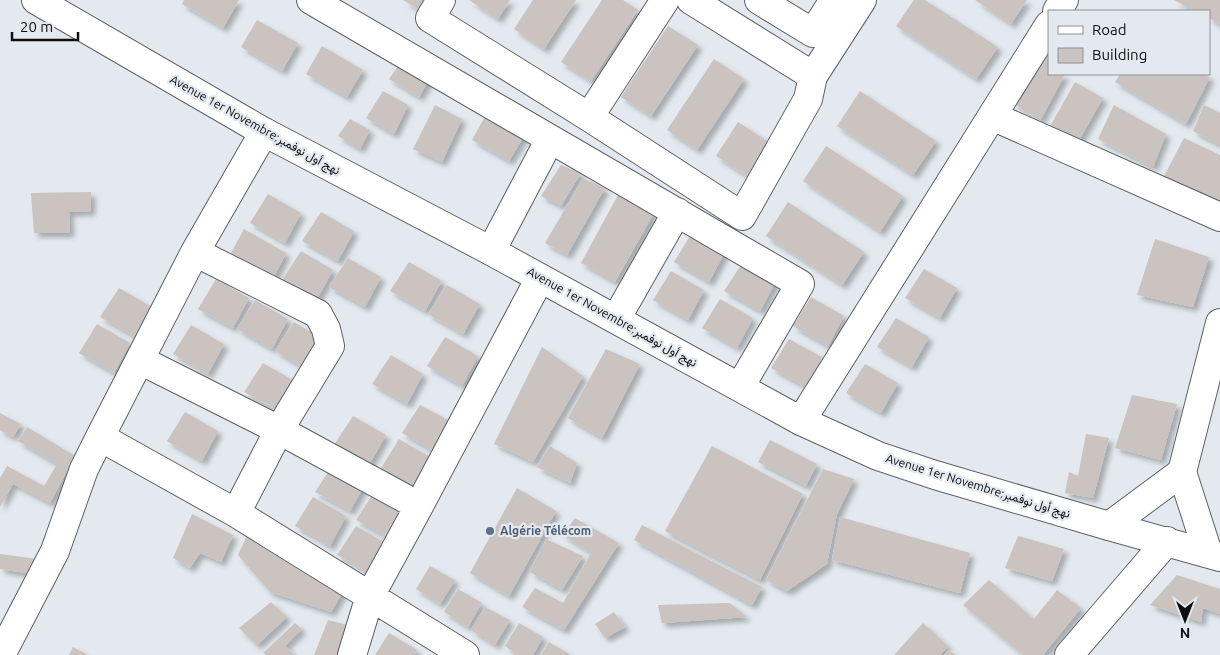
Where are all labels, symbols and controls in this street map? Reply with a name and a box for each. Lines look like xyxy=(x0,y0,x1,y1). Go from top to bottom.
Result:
scale bar xyxy=(12,10,79,42)
legend xyxy=(1048,10,1210,75)
text: 20 m xyxy=(20,18,53,35)
text: Road xyxy=(1092,21,1127,38)
text: Building xyxy=(1092,46,1147,63)
street label: Avenue 1er Novembre;نهج أول نوفمبر xyxy=(167,72,342,179)
street label: Avenue 1er Novembre;نهج أول نوفمبر xyxy=(524,264,699,371)
street label: Avenue 1er Novembre;نهج أول نوفمبر xyxy=(883,451,1072,523)
place label: Algérie Télécom xyxy=(500,524,591,537)
marker: Algérie Télécom xyxy=(484,525,496,537)
north arrow xyxy=(1160,595,1210,645)
text: N xyxy=(1180,625,1190,641)

